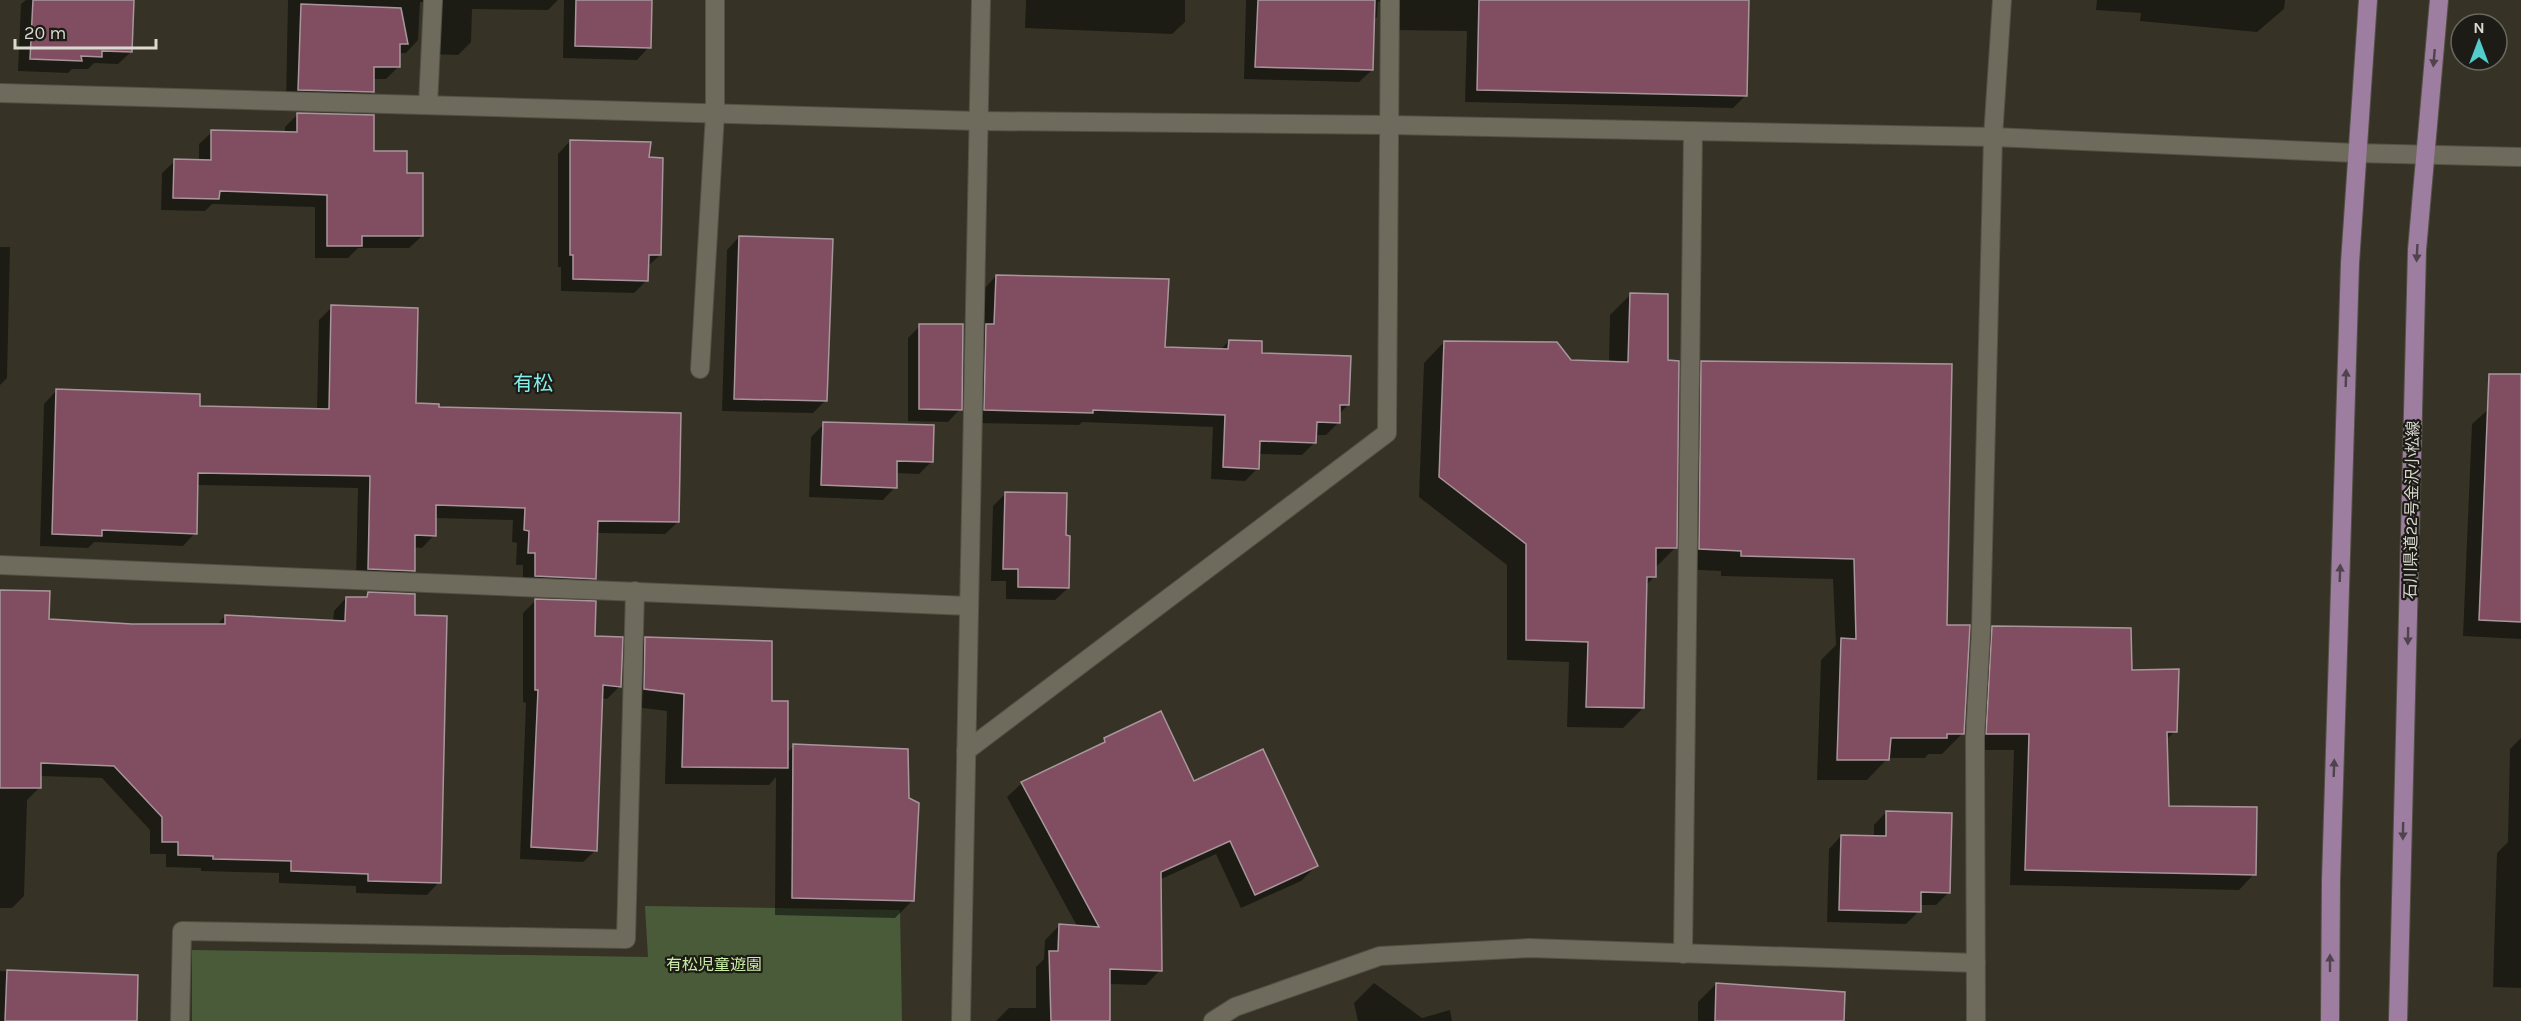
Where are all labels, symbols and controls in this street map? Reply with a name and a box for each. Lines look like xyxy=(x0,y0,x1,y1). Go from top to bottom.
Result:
scale bar xyxy=(15,12,156,50)
north arrow xyxy=(2449,12,2509,72)
text: N xyxy=(2473,18,2485,37)
text: 20 m xyxy=(24,22,66,44)
one-way arrow xyxy=(2429,49,2438,68)
one-way arrow xyxy=(2413,243,2422,262)
one-way arrow xyxy=(2341,368,2351,387)
district label: 有松 xyxy=(513,372,553,395)
street label: 石川県道22号金沢小松線 xyxy=(2400,421,2423,599)
one-way arrow xyxy=(2335,563,2344,582)
one-way arrow xyxy=(2403,627,2413,646)
one-way arrow xyxy=(2329,758,2339,777)
one-way arrow xyxy=(2398,822,2407,841)
one-way arrow xyxy=(2325,953,2335,972)
park label: 有松児童遊園 xyxy=(666,955,762,974)

